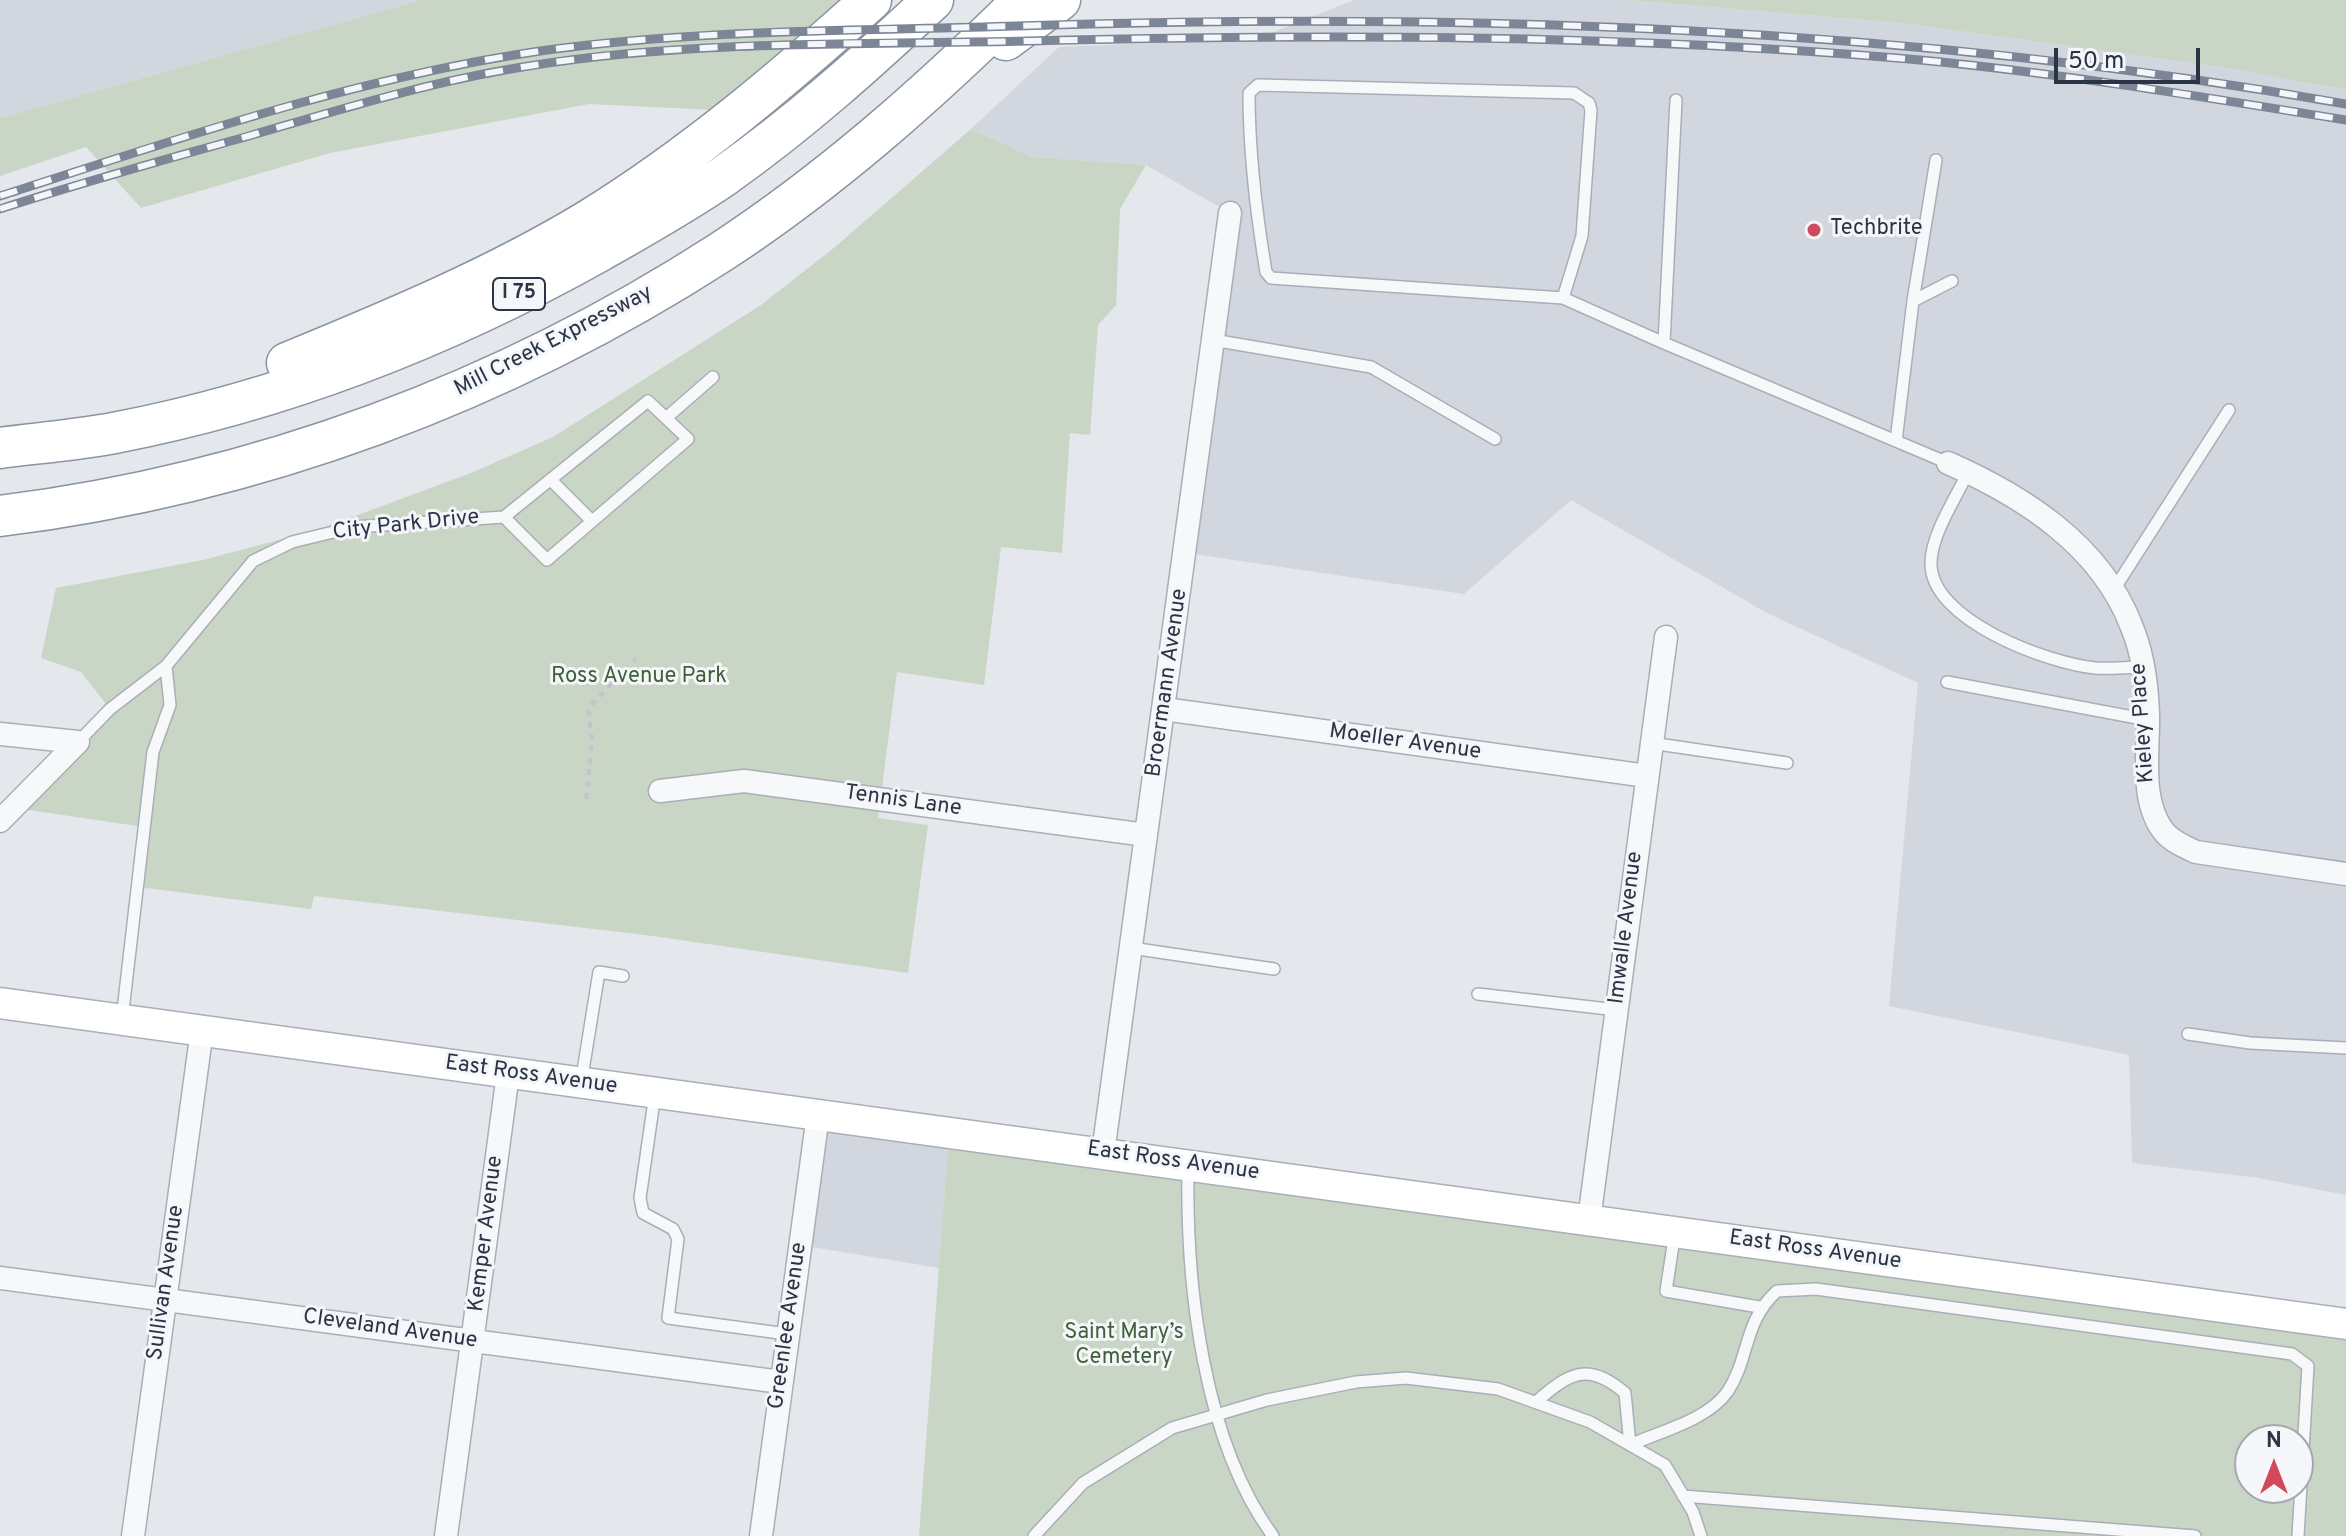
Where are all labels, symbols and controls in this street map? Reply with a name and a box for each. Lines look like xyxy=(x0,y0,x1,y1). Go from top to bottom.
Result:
scale bar xyxy=(2058,32,2204,82)
text: 50 m xyxy=(2068,47,2124,77)
place label: Techbrite xyxy=(1830,217,1923,243)
marker: Techbrite xyxy=(1805,221,1823,239)
road number: I 75 xyxy=(493,278,545,310)
street label: Mill Creek Expressway xyxy=(450,281,658,403)
street label: City Park Drive xyxy=(331,505,481,547)
street label: Broermann Avenue xyxy=(1142,587,1194,779)
street label: Kieley Place xyxy=(2127,662,2161,784)
park label: Ross Avenue Park xyxy=(551,665,727,691)
street label: Moeller Avenue xyxy=(1327,719,1483,767)
street label: Tennis Lane xyxy=(843,781,963,823)
street label: Imwalle Avenue xyxy=(1605,850,1649,1006)
street label: East Ross Avenue xyxy=(443,1051,619,1101)
street label: East Ross Avenue xyxy=(1085,1137,1261,1187)
street label: Kemper Avenue xyxy=(464,1154,510,1314)
street label: Sullivan Avenue xyxy=(143,1204,191,1362)
street label: East Ross Avenue xyxy=(1727,1226,1903,1276)
street label: Greenlee Avenue xyxy=(764,1241,814,1411)
street label: Cleveland Avenue xyxy=(301,1305,479,1355)
park label: Saint Mary’s Cemetery xyxy=(1064,1321,1184,1372)
north arrow xyxy=(2234,1424,2314,1504)
text: N xyxy=(2266,1428,2282,1455)

